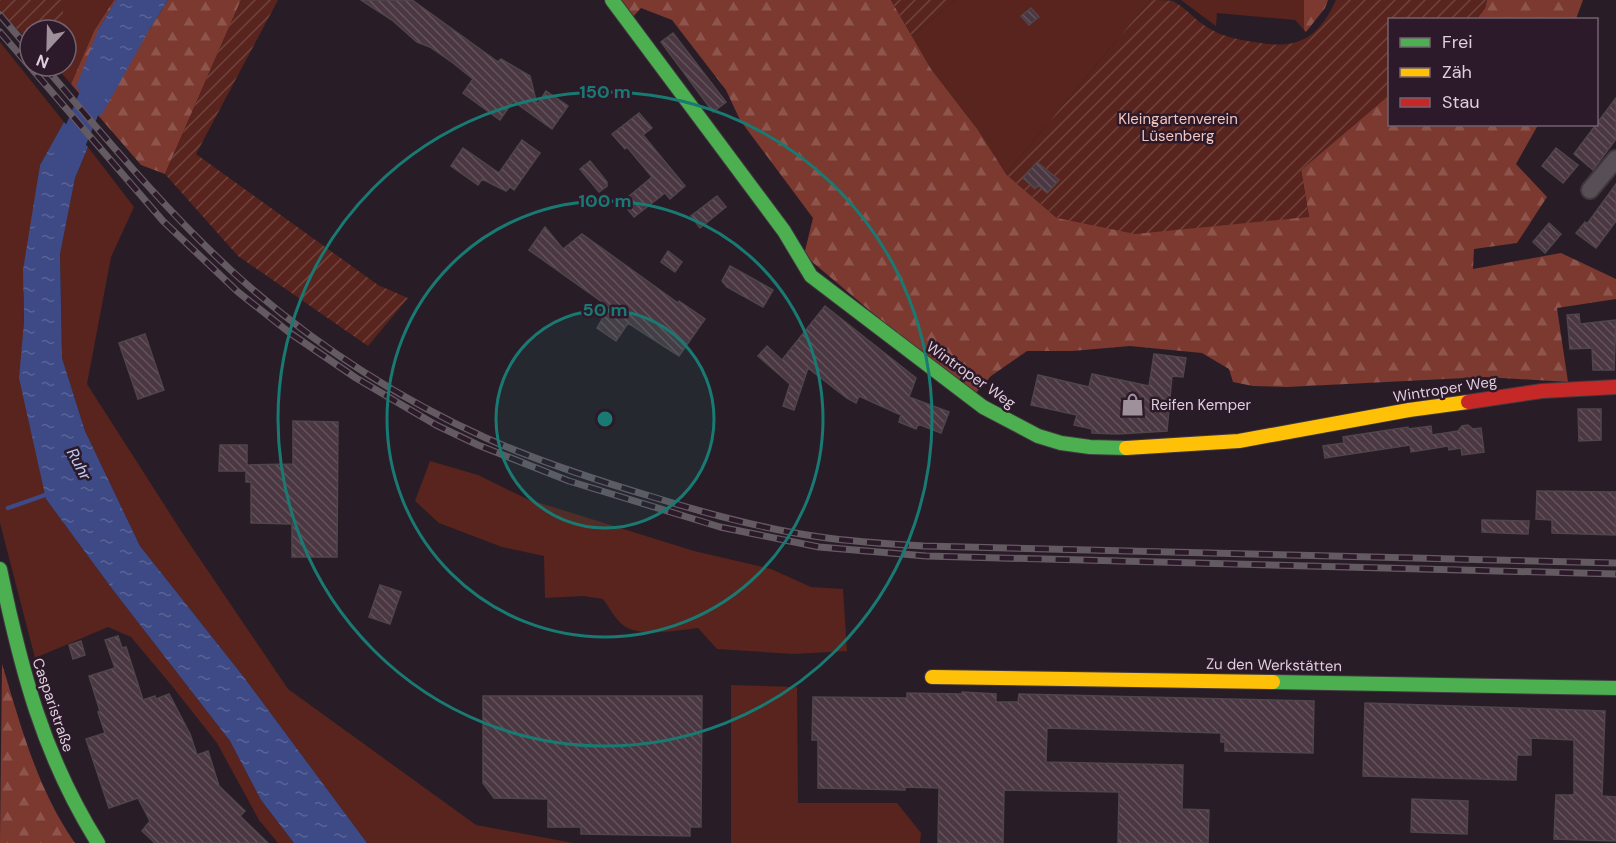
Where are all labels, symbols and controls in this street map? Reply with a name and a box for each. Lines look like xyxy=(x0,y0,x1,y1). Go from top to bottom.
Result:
north arrow xyxy=(18,18,78,78)
legend xyxy=(1388,18,1598,126)
text: Frei xyxy=(1442,30,1473,54)
text: N xyxy=(33,50,52,73)
text: Zäh xyxy=(1442,60,1472,84)
text: 150 m xyxy=(579,80,631,104)
text: Stau xyxy=(1442,90,1480,114)
park label: Kleingartenverein Lüsenberg xyxy=(1118,109,1238,146)
text: 100 m xyxy=(578,189,632,213)
text: 50 m xyxy=(582,298,628,322)
street label: Wintroper Weg xyxy=(922,337,1020,413)
street label: Wintroper Weg xyxy=(1392,371,1498,407)
shop icon: Reifen Kemper xyxy=(1120,392,1146,418)
place label: Reifen Kemper xyxy=(1151,395,1252,415)
centre of rings xyxy=(595,409,615,429)
water label: Ruhr xyxy=(62,444,97,485)
street label: Zu den Werkstätten xyxy=(1206,654,1342,676)
street label: Casparistraße xyxy=(28,655,78,755)

